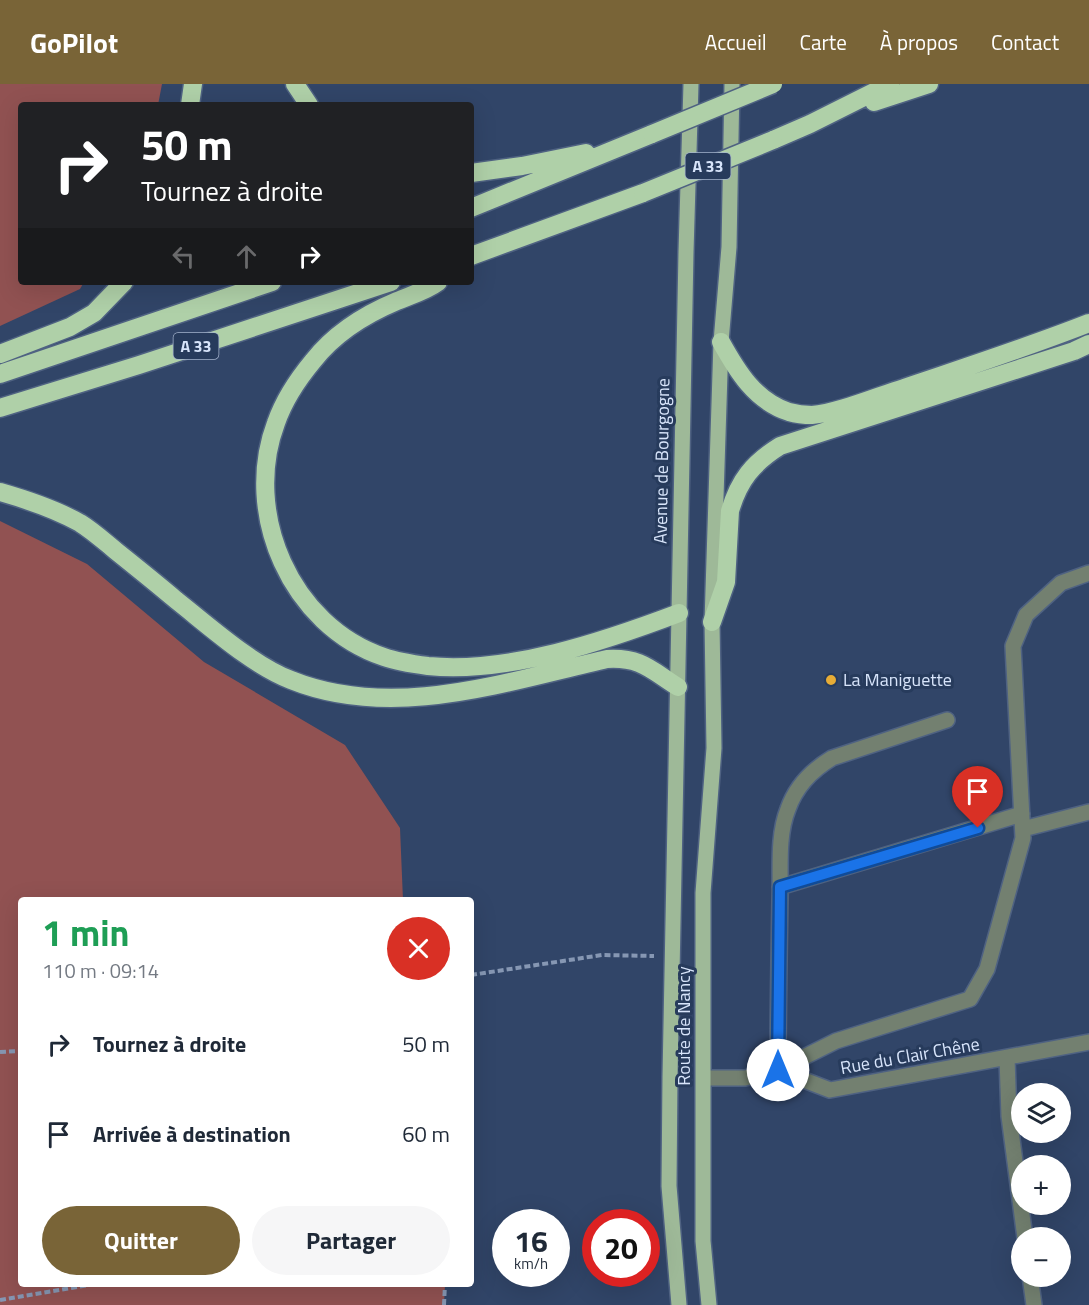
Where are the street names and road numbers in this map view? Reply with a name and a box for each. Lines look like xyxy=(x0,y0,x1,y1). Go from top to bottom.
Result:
road number: A 33 xyxy=(686,153,730,179)
road number: A 33 xyxy=(174,333,218,359)
street label: Avenue de Bourgogne xyxy=(647,378,676,544)
street label: Route de Nancy xyxy=(670,966,697,1086)
street label: Rue du Clair Chêne xyxy=(838,1030,982,1081)

